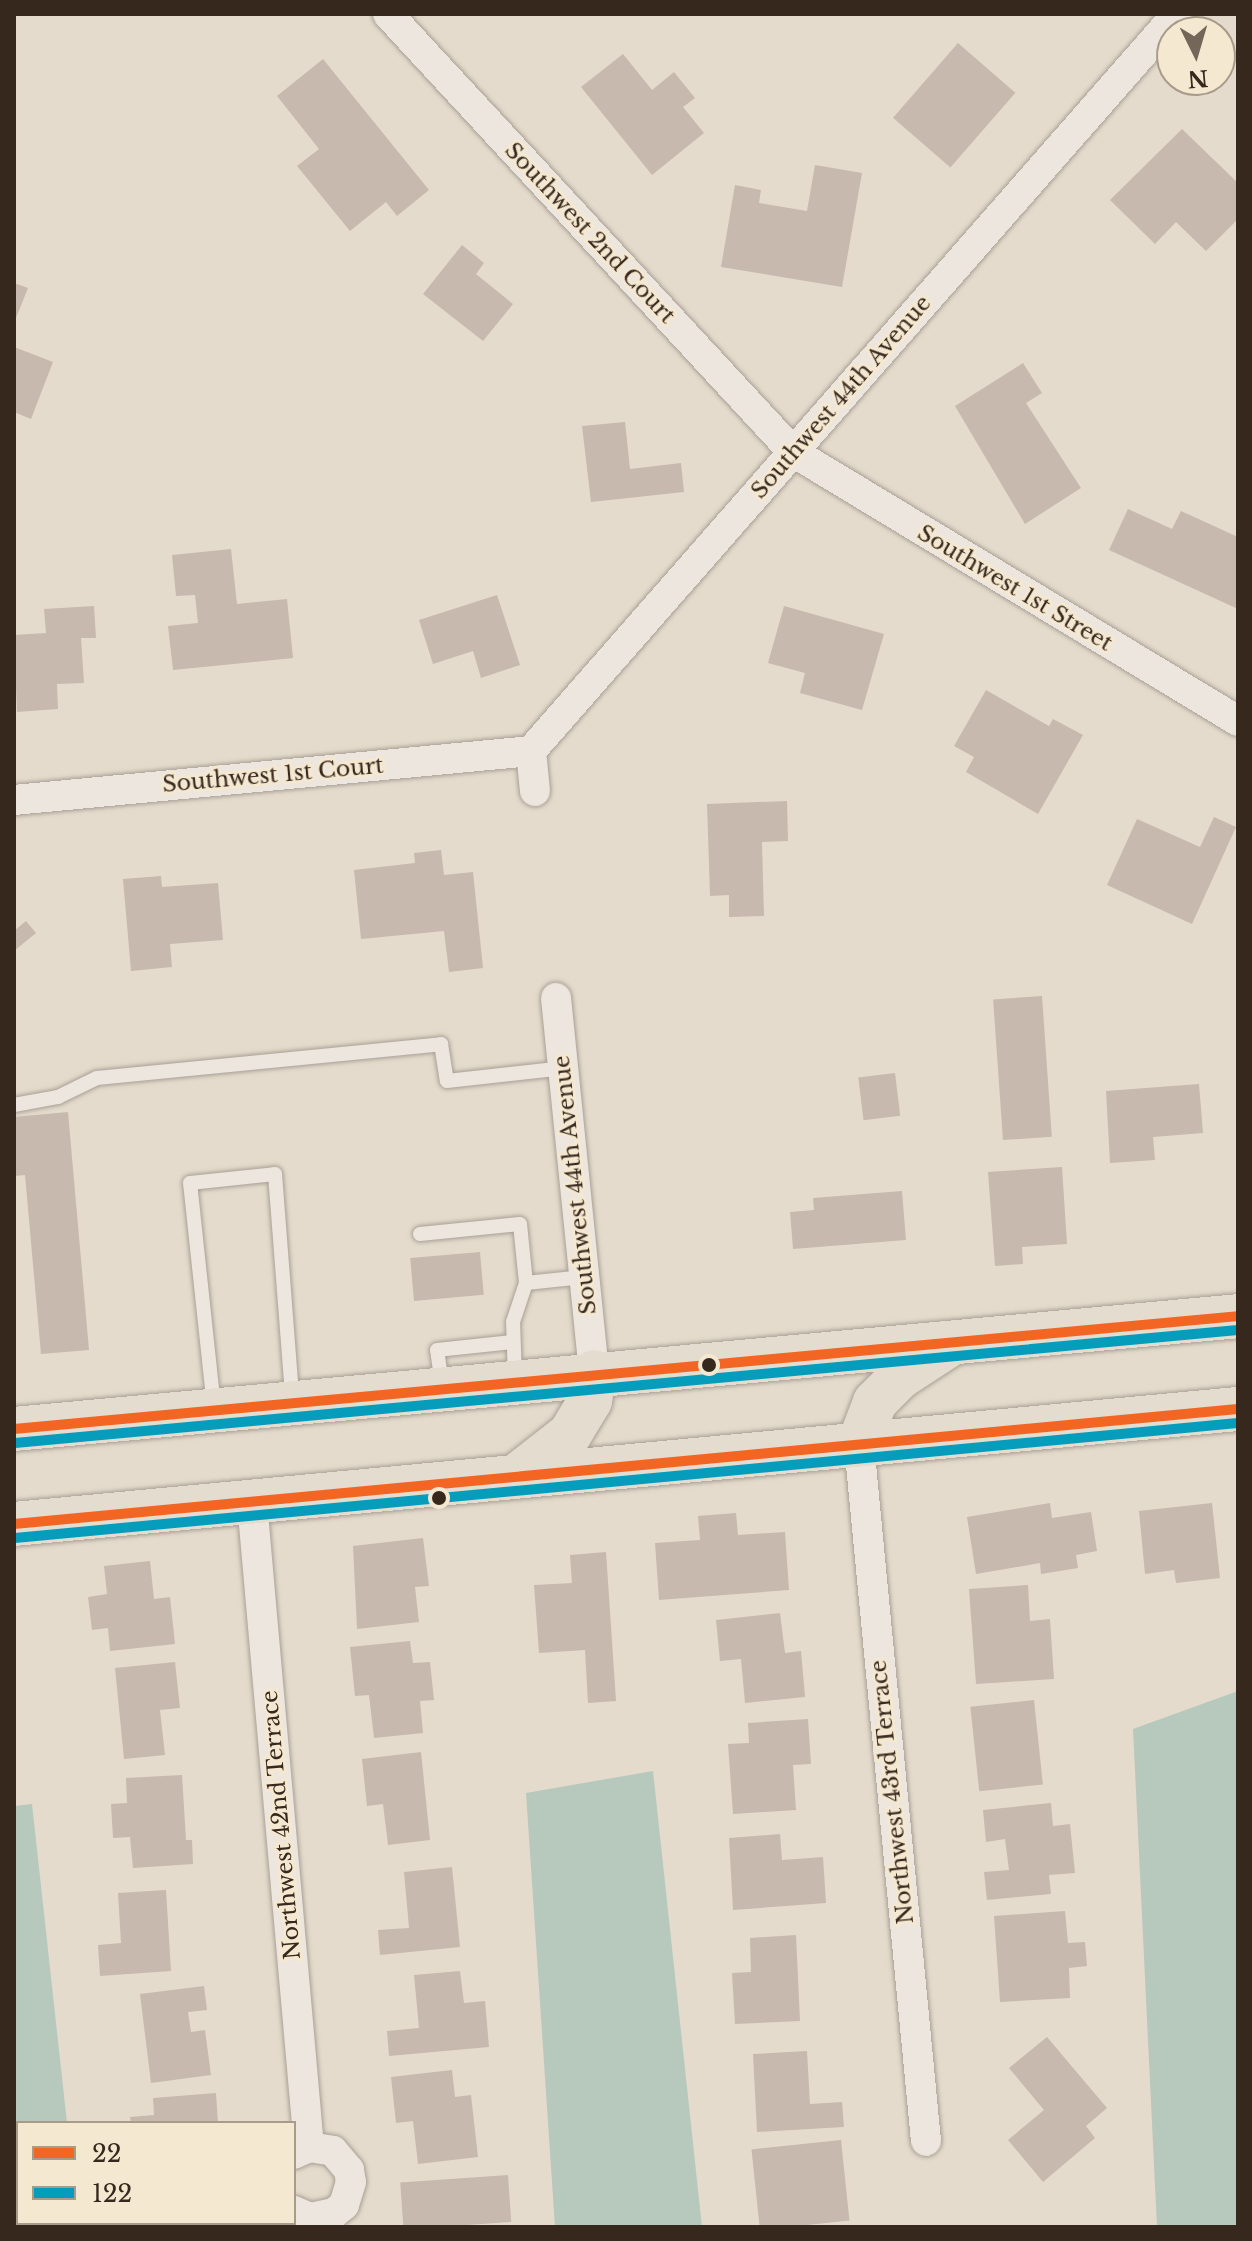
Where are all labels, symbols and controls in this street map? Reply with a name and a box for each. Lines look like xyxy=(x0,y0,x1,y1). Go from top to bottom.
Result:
north arrow xyxy=(1156,16,1236,96)
text: N xyxy=(1186,64,1209,93)
street label: Southwest 2nd Court xyxy=(499,137,681,329)
street label: Southwest 44th Avenue xyxy=(745,290,937,504)
street label: Southwest 1st Street xyxy=(913,519,1117,657)
street label: Southwest 1st Court xyxy=(161,752,385,798)
street label: Southwest 44th Avenue xyxy=(548,1054,602,1316)
unlabelled marker xyxy=(701,1357,717,1373)
unlabelled marker xyxy=(431,1490,447,1506)
street label: Northwest 43rd Terrace xyxy=(865,1658,919,1926)
street label: Northwest 42nd Terrace xyxy=(256,1689,306,1961)
legend xyxy=(16,2121,296,2225)
text: 22 xyxy=(92,2139,122,2168)
text: 122 xyxy=(92,2179,132,2208)

